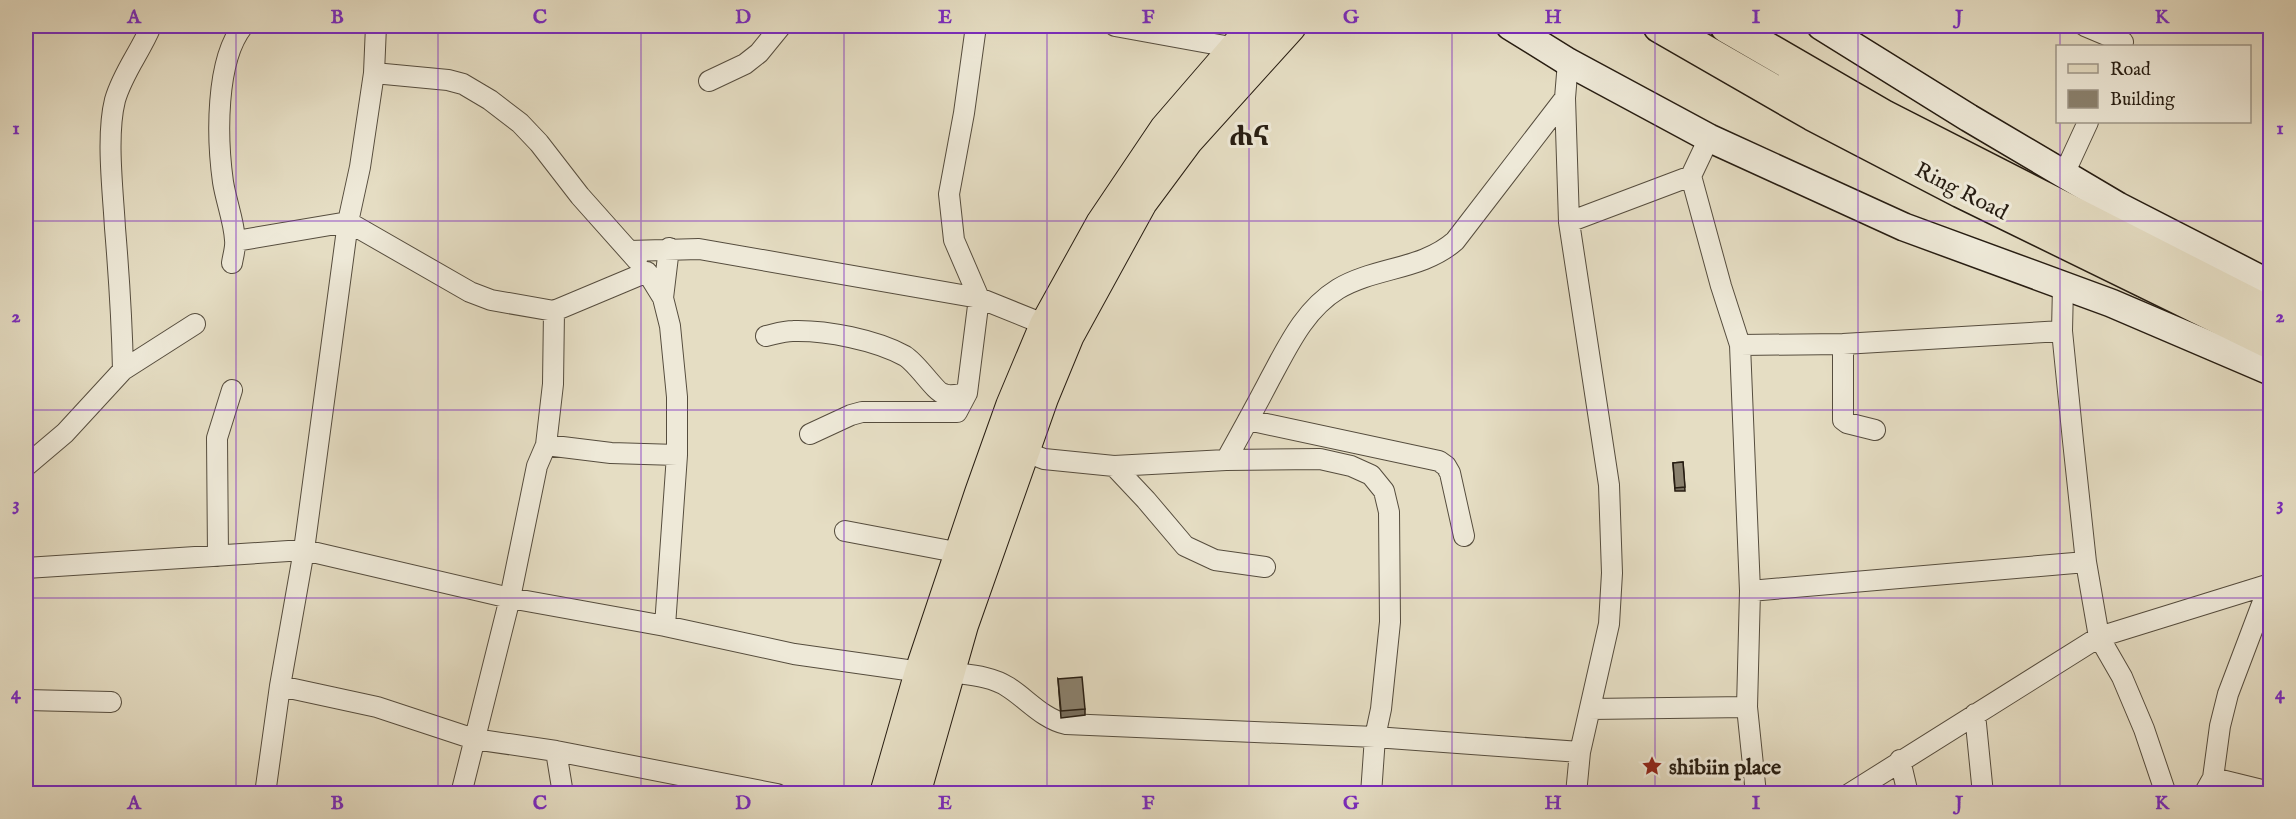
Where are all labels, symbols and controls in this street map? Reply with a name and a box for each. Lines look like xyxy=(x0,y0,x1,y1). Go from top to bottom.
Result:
text: A xyxy=(126,5,142,30)
text: B xyxy=(330,5,344,30)
text: C xyxy=(533,5,547,30)
text: D xyxy=(735,5,751,30)
text: E xyxy=(938,5,952,30)
text: F xyxy=(1142,5,1155,30)
text: G xyxy=(1343,5,1360,30)
text: H xyxy=(1544,5,1562,30)
text: I xyxy=(1752,5,1761,30)
text: J xyxy=(1952,5,1964,30)
text: K xyxy=(2155,5,2171,30)
legend xyxy=(2056,45,2251,123)
text: Road xyxy=(2110,59,2151,82)
text: Building xyxy=(2110,89,2175,112)
text: 1 xyxy=(12,116,20,141)
text: 1 xyxy=(2276,116,2284,141)
district label: ሐና xyxy=(1229,120,1269,155)
street label: Ring Road xyxy=(1910,156,2013,227)
text: 2 xyxy=(11,304,21,329)
text: 2 xyxy=(2275,304,2285,329)
text: 3 xyxy=(12,492,20,517)
text: 3 xyxy=(2276,492,2284,517)
text: 4 xyxy=(11,681,22,706)
text: 4 xyxy=(2275,681,2286,706)
place icon: shibiin place xyxy=(1640,754,1664,778)
place label: shibiin place xyxy=(1669,754,1781,782)
text: A xyxy=(126,791,142,816)
text: B xyxy=(330,791,344,816)
text: C xyxy=(533,791,547,816)
text: D xyxy=(735,791,751,816)
text: E xyxy=(938,791,952,816)
text: F xyxy=(1142,791,1155,816)
text: G xyxy=(1343,791,1360,816)
text: H xyxy=(1544,791,1562,816)
text: I xyxy=(1752,791,1761,816)
text: J xyxy=(1952,791,1964,816)
text: K xyxy=(2155,791,2171,816)

